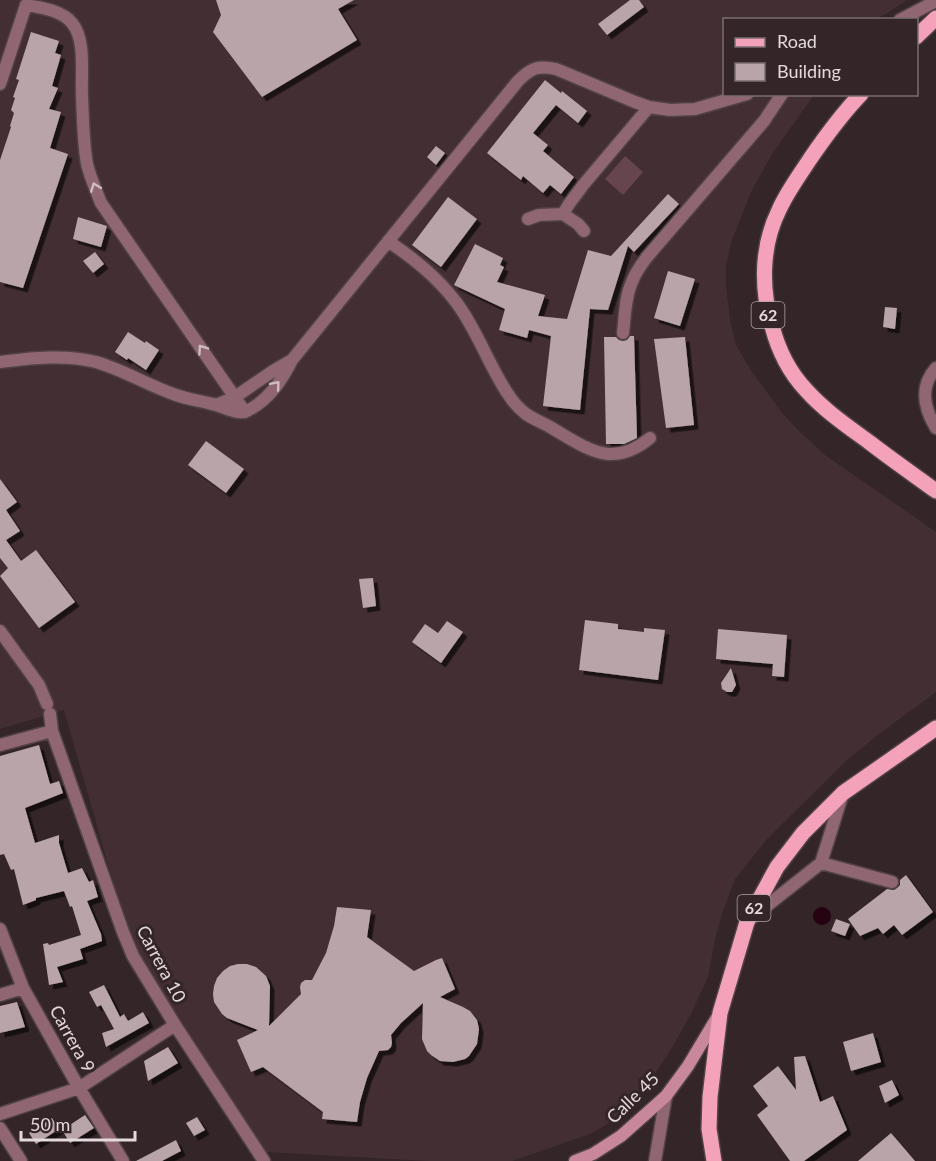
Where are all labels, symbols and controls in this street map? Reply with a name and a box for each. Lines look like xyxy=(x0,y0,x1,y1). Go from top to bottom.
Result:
legend xyxy=(723,18,918,96)
text: Road xyxy=(777,30,817,52)
text: Building xyxy=(777,60,841,82)
one-way arrow xyxy=(89,182,102,192)
road number: 62 xyxy=(752,302,784,328)
one-way arrow xyxy=(198,345,209,356)
one-way arrow xyxy=(269,381,280,392)
road number: 62 xyxy=(738,895,771,921)
street label: Carrera 10 xyxy=(132,921,191,1006)
street label: Carrera 9 xyxy=(45,1001,100,1076)
street label: Calle 45 xyxy=(601,1067,663,1128)
scale bar xyxy=(21,1104,135,1142)
text: 50 m xyxy=(30,1113,70,1135)

